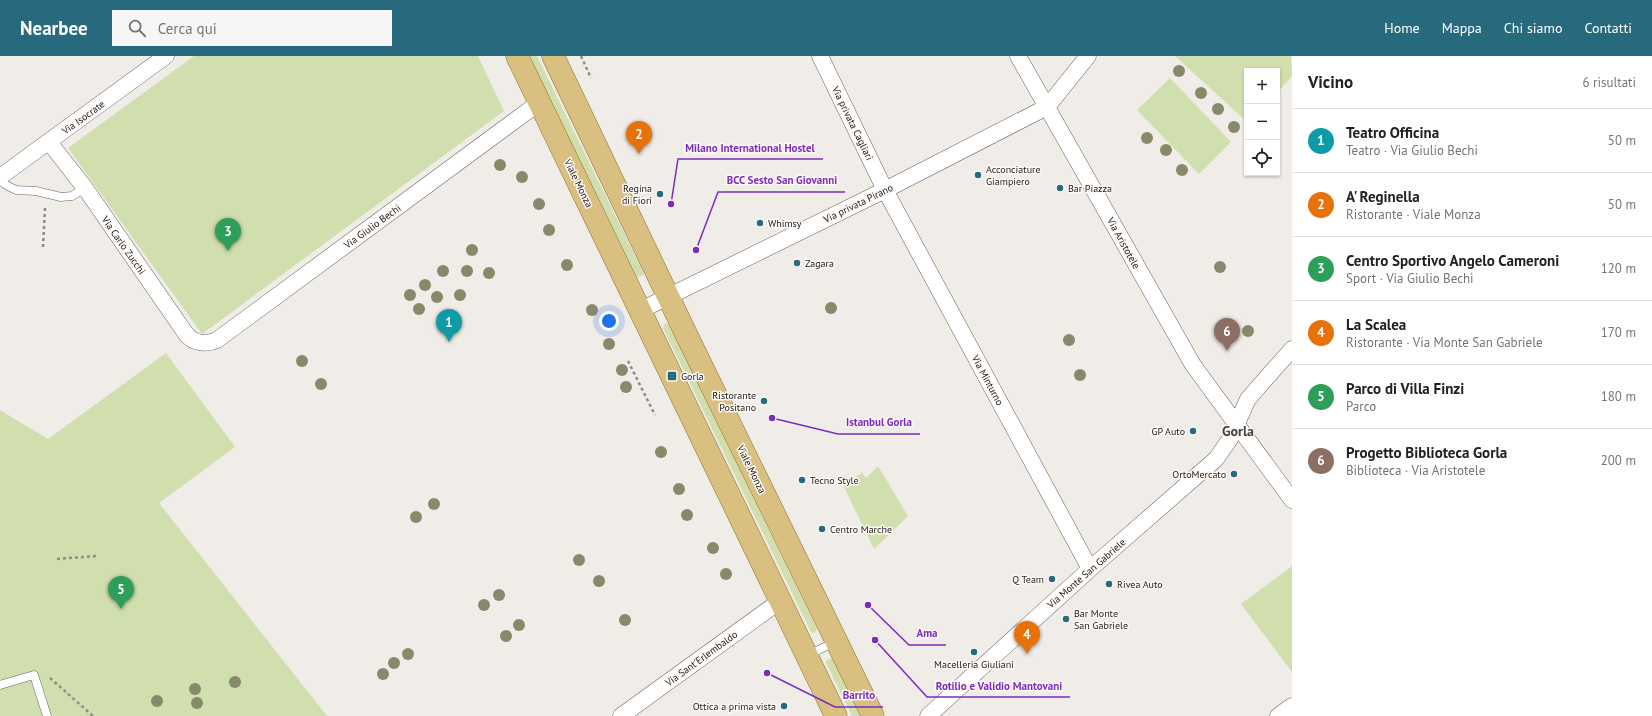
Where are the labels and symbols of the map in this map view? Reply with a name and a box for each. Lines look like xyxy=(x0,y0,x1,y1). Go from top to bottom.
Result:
street label: Via privata Cagliari xyxy=(829,83,876,162)
street label: Via Isocrate xyxy=(59,98,107,138)
pin: 2 xyxy=(626,121,652,154)
callout: Milano International Hostel xyxy=(678,136,823,159)
text: Milano International Hostel xyxy=(685,141,815,155)
street label: Viale Monza xyxy=(561,156,596,210)
place label: Acconciature Giampiero xyxy=(986,163,1041,188)
callout: BCC Sesto San Giovanni xyxy=(718,169,845,192)
marker: Acconciature Giampiero xyxy=(973,170,983,180)
text: BCC Sesto San Giovanni xyxy=(727,173,837,187)
street label: Via privata Pirano xyxy=(820,181,895,226)
place label: Regina di Fiori xyxy=(622,182,652,207)
place label: Bar Piazza xyxy=(1068,182,1112,195)
marker: Bar Piazza xyxy=(1055,183,1065,193)
marker: Regina di Fiori xyxy=(655,189,665,199)
street label: Via Giulio Bechi xyxy=(340,201,403,252)
street label: Via Carlo Zucchi xyxy=(98,213,148,277)
street label: Via Aristotele xyxy=(1104,214,1143,271)
place label: Whimsy xyxy=(768,217,802,230)
pin: 3 xyxy=(215,218,241,251)
marker: Whimsy xyxy=(755,218,765,228)
place label: Zagara xyxy=(805,257,834,270)
marker: Zagara xyxy=(792,258,802,268)
pin: 1 xyxy=(436,309,462,342)
your location xyxy=(599,311,619,331)
pin: 6 xyxy=(1214,318,1240,351)
street label: Via Minturno xyxy=(968,352,1006,408)
marker: Gorla xyxy=(666,370,678,382)
place label: Gorla xyxy=(681,370,704,383)
place label: Ristorante Positano xyxy=(712,389,756,414)
marker: Ristorante Positano xyxy=(759,396,769,406)
callout: Istanbul Gorla xyxy=(838,411,920,434)
text: Istanbul Gorla xyxy=(846,415,912,429)
district label: Gorla xyxy=(1222,422,1254,440)
place label: GP Auto xyxy=(1151,425,1185,438)
marker: GP Auto xyxy=(1188,426,1198,436)
street label: Viale Monza xyxy=(734,442,769,496)
place label: OrtoMercato xyxy=(1172,468,1226,481)
marker: OrtoMercato xyxy=(1229,469,1239,479)
place label: Tecno Style xyxy=(810,474,859,487)
marker: Tecno Style xyxy=(797,475,807,485)
place label: Centro Marche xyxy=(830,523,892,536)
marker: Centro Marche xyxy=(817,524,827,534)
street label: Via Monte San Gabriele xyxy=(1044,536,1128,612)
place label: Q Team xyxy=(1012,573,1044,586)
marker: Q Team xyxy=(1047,574,1057,584)
pin: 5 xyxy=(108,576,134,609)
place label: Rivea Auto xyxy=(1117,578,1163,591)
marker: Rivea Auto xyxy=(1104,579,1114,589)
place label: Bar Monte San Gabriele xyxy=(1074,607,1128,632)
marker: Bar Monte San Gabriele xyxy=(1061,614,1071,624)
pin: 4 xyxy=(1014,621,1040,654)
callout: Ama xyxy=(909,622,946,645)
text: Ama xyxy=(917,626,937,640)
street label: Via Sant'Erlembaldo xyxy=(662,628,740,690)
marker: Macelleria Giuliani xyxy=(969,647,979,657)
place label: Macelleria Giuliani xyxy=(934,658,1014,671)
callout: Rotilio e Validio Mantovani xyxy=(927,674,1070,697)
text: Rotilio e Validio Mantovani xyxy=(936,679,1062,693)
callout: Barrito xyxy=(835,684,883,707)
text: Barrito xyxy=(843,688,875,702)
place label: Ottica a prima vista xyxy=(693,700,776,713)
marker: Ottica a prima vista xyxy=(779,701,789,711)

